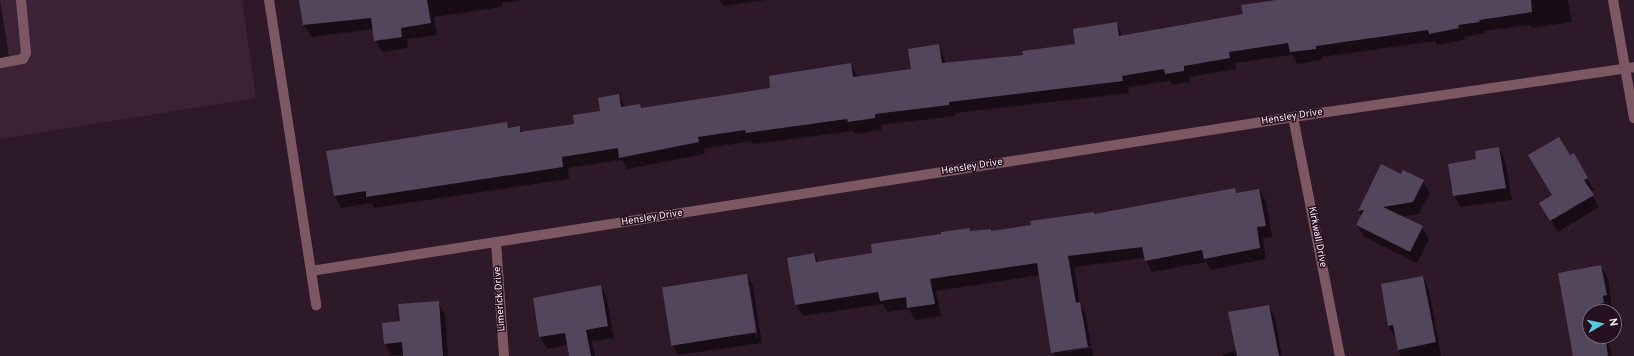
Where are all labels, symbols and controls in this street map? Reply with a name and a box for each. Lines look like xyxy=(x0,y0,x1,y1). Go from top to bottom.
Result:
street label: Hensley Drive xyxy=(1260,106,1324,128)
street label: Hensley Drive xyxy=(940,156,1004,178)
street label: Kirkwall Drive xyxy=(1305,206,1329,268)
street label: Hensley Drive xyxy=(620,207,684,229)
street label: Limerick Drive xyxy=(492,266,508,332)
north arrow xyxy=(1582,304,1622,344)
text: N xyxy=(1605,317,1620,327)

